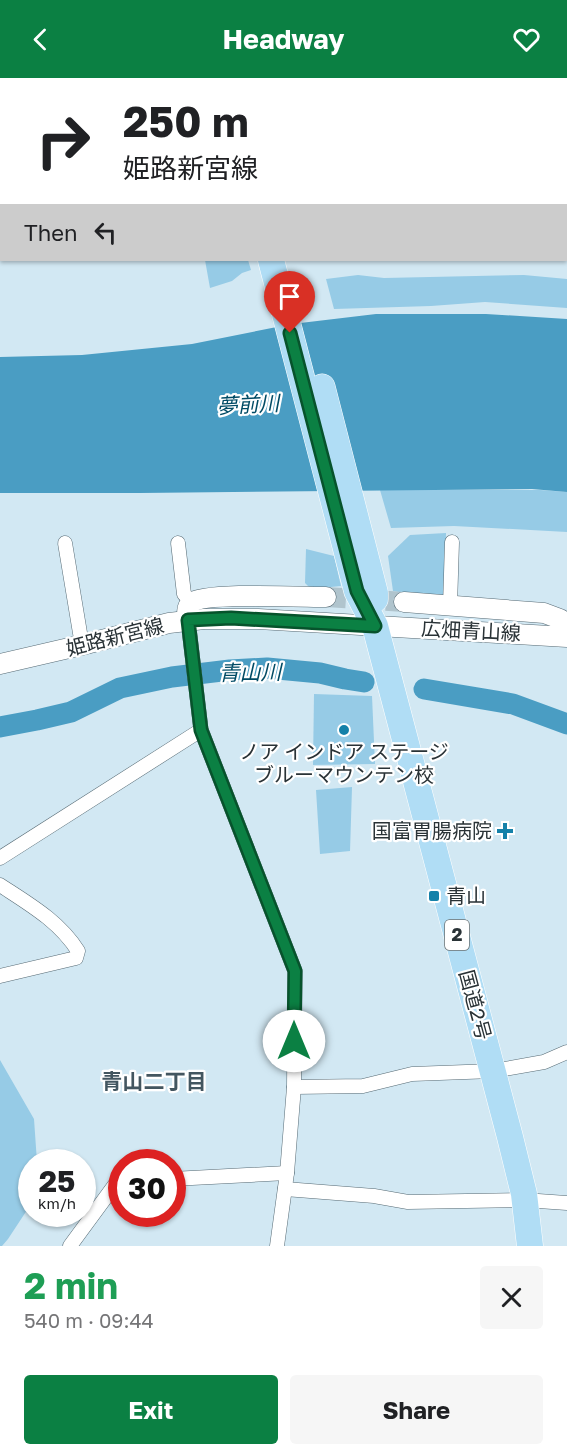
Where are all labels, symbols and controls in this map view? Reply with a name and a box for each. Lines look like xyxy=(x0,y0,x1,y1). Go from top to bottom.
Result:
icon: back xyxy=(24,23,57,56)
text: Headway xyxy=(223,23,344,55)
icon: heart xyxy=(510,23,543,56)
text: 250 m xyxy=(123,96,249,146)
icon: right xyxy=(24,102,102,180)
text: 姫路新宮線 xyxy=(123,152,258,184)
icon: left xyxy=(89,216,122,249)
text: Then xyxy=(24,219,77,246)
pin xyxy=(264,271,315,333)
icon: arrive xyxy=(273,280,306,313)
water label: 夢前川 xyxy=(216,389,282,419)
street label: 姫路新宮線 xyxy=(63,612,166,660)
street label: 広畑青山線 xyxy=(420,615,522,645)
water label: 青山川 xyxy=(218,658,284,686)
marker: ノア インドア ステージ ブルーマウンテン校 xyxy=(337,723,351,737)
place label: ノア インドア ステージ ブルーマウンテン校 xyxy=(239,739,449,786)
place label: 国富胃腸病院 xyxy=(372,818,492,842)
marker: 国富胃腸病院 xyxy=(496,822,514,840)
place label: 青山 xyxy=(446,883,486,907)
marker: 青山 xyxy=(427,889,441,903)
road number: 2 xyxy=(445,920,469,950)
street label: 国道2号 xyxy=(455,967,497,1042)
position arrow xyxy=(262,1009,326,1073)
district label: 青山二丁目 xyxy=(102,1068,207,1094)
speed limit sign: 30 xyxy=(108,1149,186,1227)
text: 25 xyxy=(39,1163,75,1199)
text: km/h xyxy=(38,1194,76,1212)
text: 2 min xyxy=(24,1264,118,1307)
button: close xyxy=(480,1266,543,1329)
text: 540 m · 09:44 xyxy=(24,1308,154,1332)
button: Exit xyxy=(24,1375,278,1444)
button: Share xyxy=(290,1375,543,1444)

